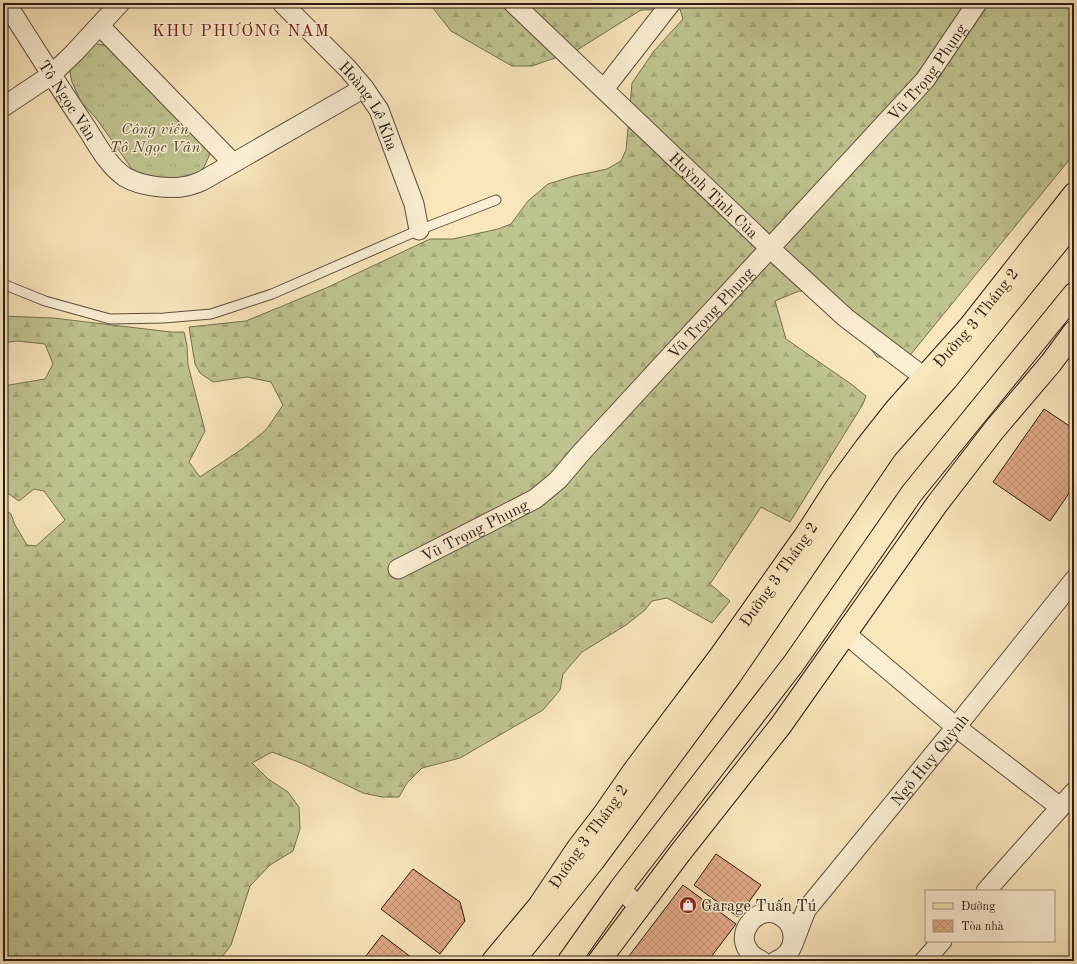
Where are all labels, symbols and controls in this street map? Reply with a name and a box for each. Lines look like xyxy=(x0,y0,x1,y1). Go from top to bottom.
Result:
street label: Vũ Trọng Phụng xyxy=(886,21,971,125)
district label: KHU PHƯƠNG NAM xyxy=(152,22,330,40)
street label: Tô Ngọc Vân xyxy=(34,58,98,144)
street label: Hoàng Lê Kha xyxy=(335,59,399,153)
park label: Công viên Tô Ngọc Vân xyxy=(110,122,200,156)
street label: Huỳnh Tịnh Của xyxy=(665,150,760,242)
street label: Vũ Trọng Phụng xyxy=(666,265,758,363)
street label: Đường 3 Tháng 2 xyxy=(931,266,1022,371)
street label: Vũ Trọng Phụng xyxy=(419,498,532,566)
street label: Đường 3 Tháng 2 xyxy=(738,520,822,630)
street label: Ngô Huy Quỳnh xyxy=(889,712,973,810)
street label: Đường 3 Tháng 2 xyxy=(547,782,632,892)
legend xyxy=(925,890,1055,942)
shop icon: Garage Tuấn Tú xyxy=(678,895,698,915)
place label: Garage Tuấn Tú xyxy=(701,897,817,915)
text: Đường xyxy=(961,901,996,913)
text: Tòa nhà xyxy=(961,921,1004,933)

